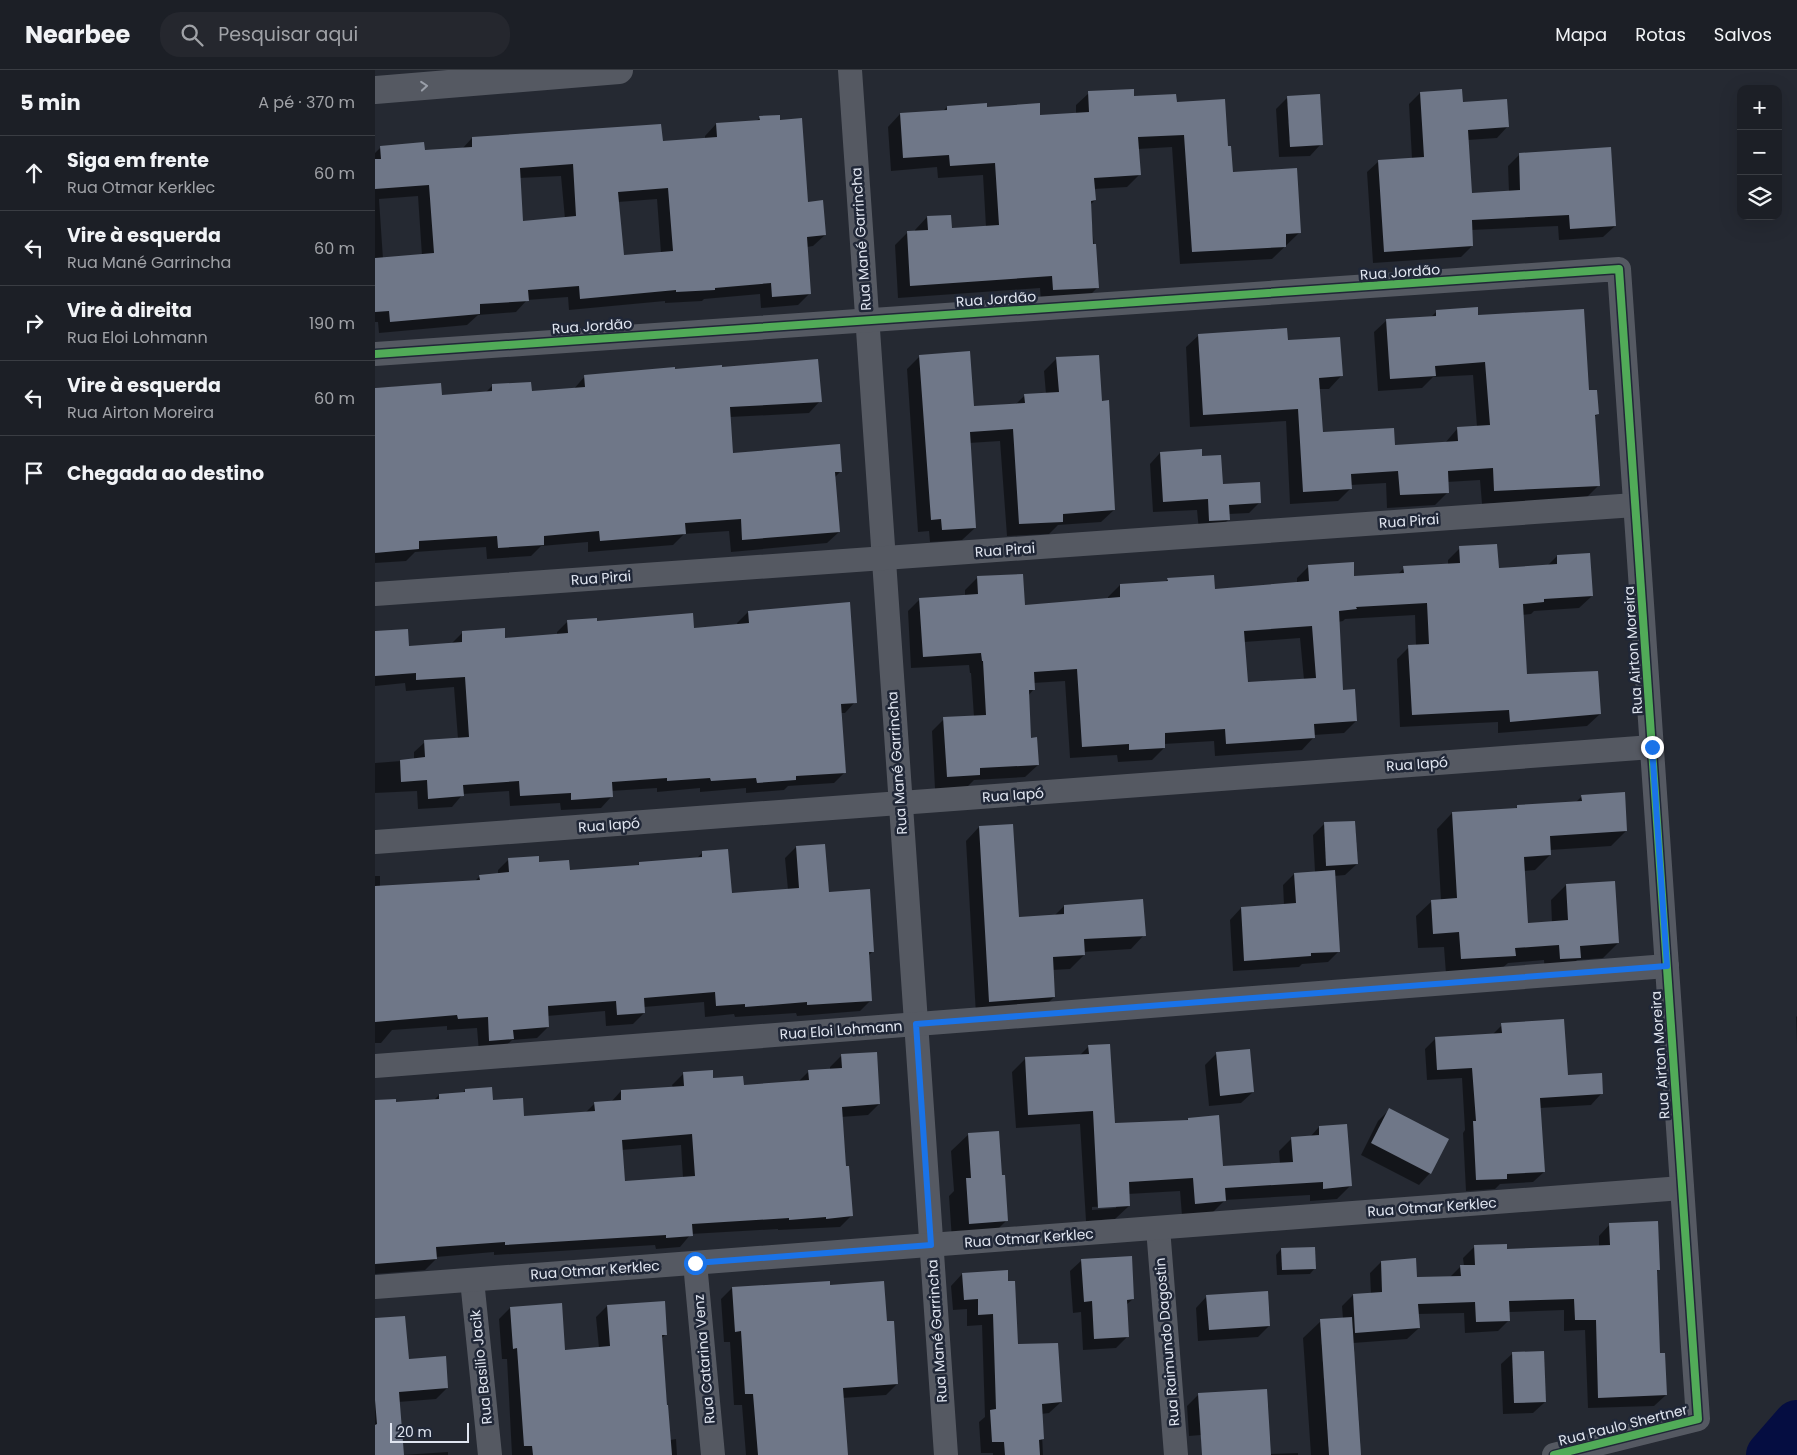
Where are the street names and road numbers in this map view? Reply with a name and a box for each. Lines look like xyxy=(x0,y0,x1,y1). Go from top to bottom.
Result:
street label: Rua Mané Garrincha xyxy=(846,167,876,311)
street label: Rua Jordão xyxy=(1359,259,1441,285)
street label: Rua Jordão xyxy=(955,286,1037,312)
street label: Rua Jordão xyxy=(551,313,633,339)
street label: Rua Pirai xyxy=(1378,509,1440,533)
street label: Rua Pirai xyxy=(974,538,1036,562)
street label: Rua Pirai xyxy=(570,566,632,590)
street label: Rua Airton Moreira xyxy=(1619,585,1647,715)
street label: Rua Mané Garrincha xyxy=(882,691,912,835)
street label: Rua Iapó xyxy=(1385,752,1449,776)
street label: Rua Iapó xyxy=(981,783,1045,807)
street label: Rua Iapó xyxy=(577,813,641,837)
street label: Rua Airton Moreira xyxy=(1646,990,1674,1120)
street label: Rua Eloi Lohmann xyxy=(779,1016,903,1044)
street label: Rua Otmar Kerklec xyxy=(1367,1192,1497,1222)
street label: Rua Otmar Kerklec xyxy=(964,1223,1094,1253)
street label: Rua Otmar Kerklec xyxy=(530,1255,660,1285)
street label: Rua Raimundo Dagostin xyxy=(1150,1257,1184,1427)
street label: Rua Mané Garrincha xyxy=(922,1259,952,1403)
street label: Rua Catarina Venz xyxy=(688,1293,720,1425)
street label: Rua Basilio Jacik xyxy=(465,1308,497,1425)
street label: Rua Paulo Shertner xyxy=(1556,1399,1690,1451)

